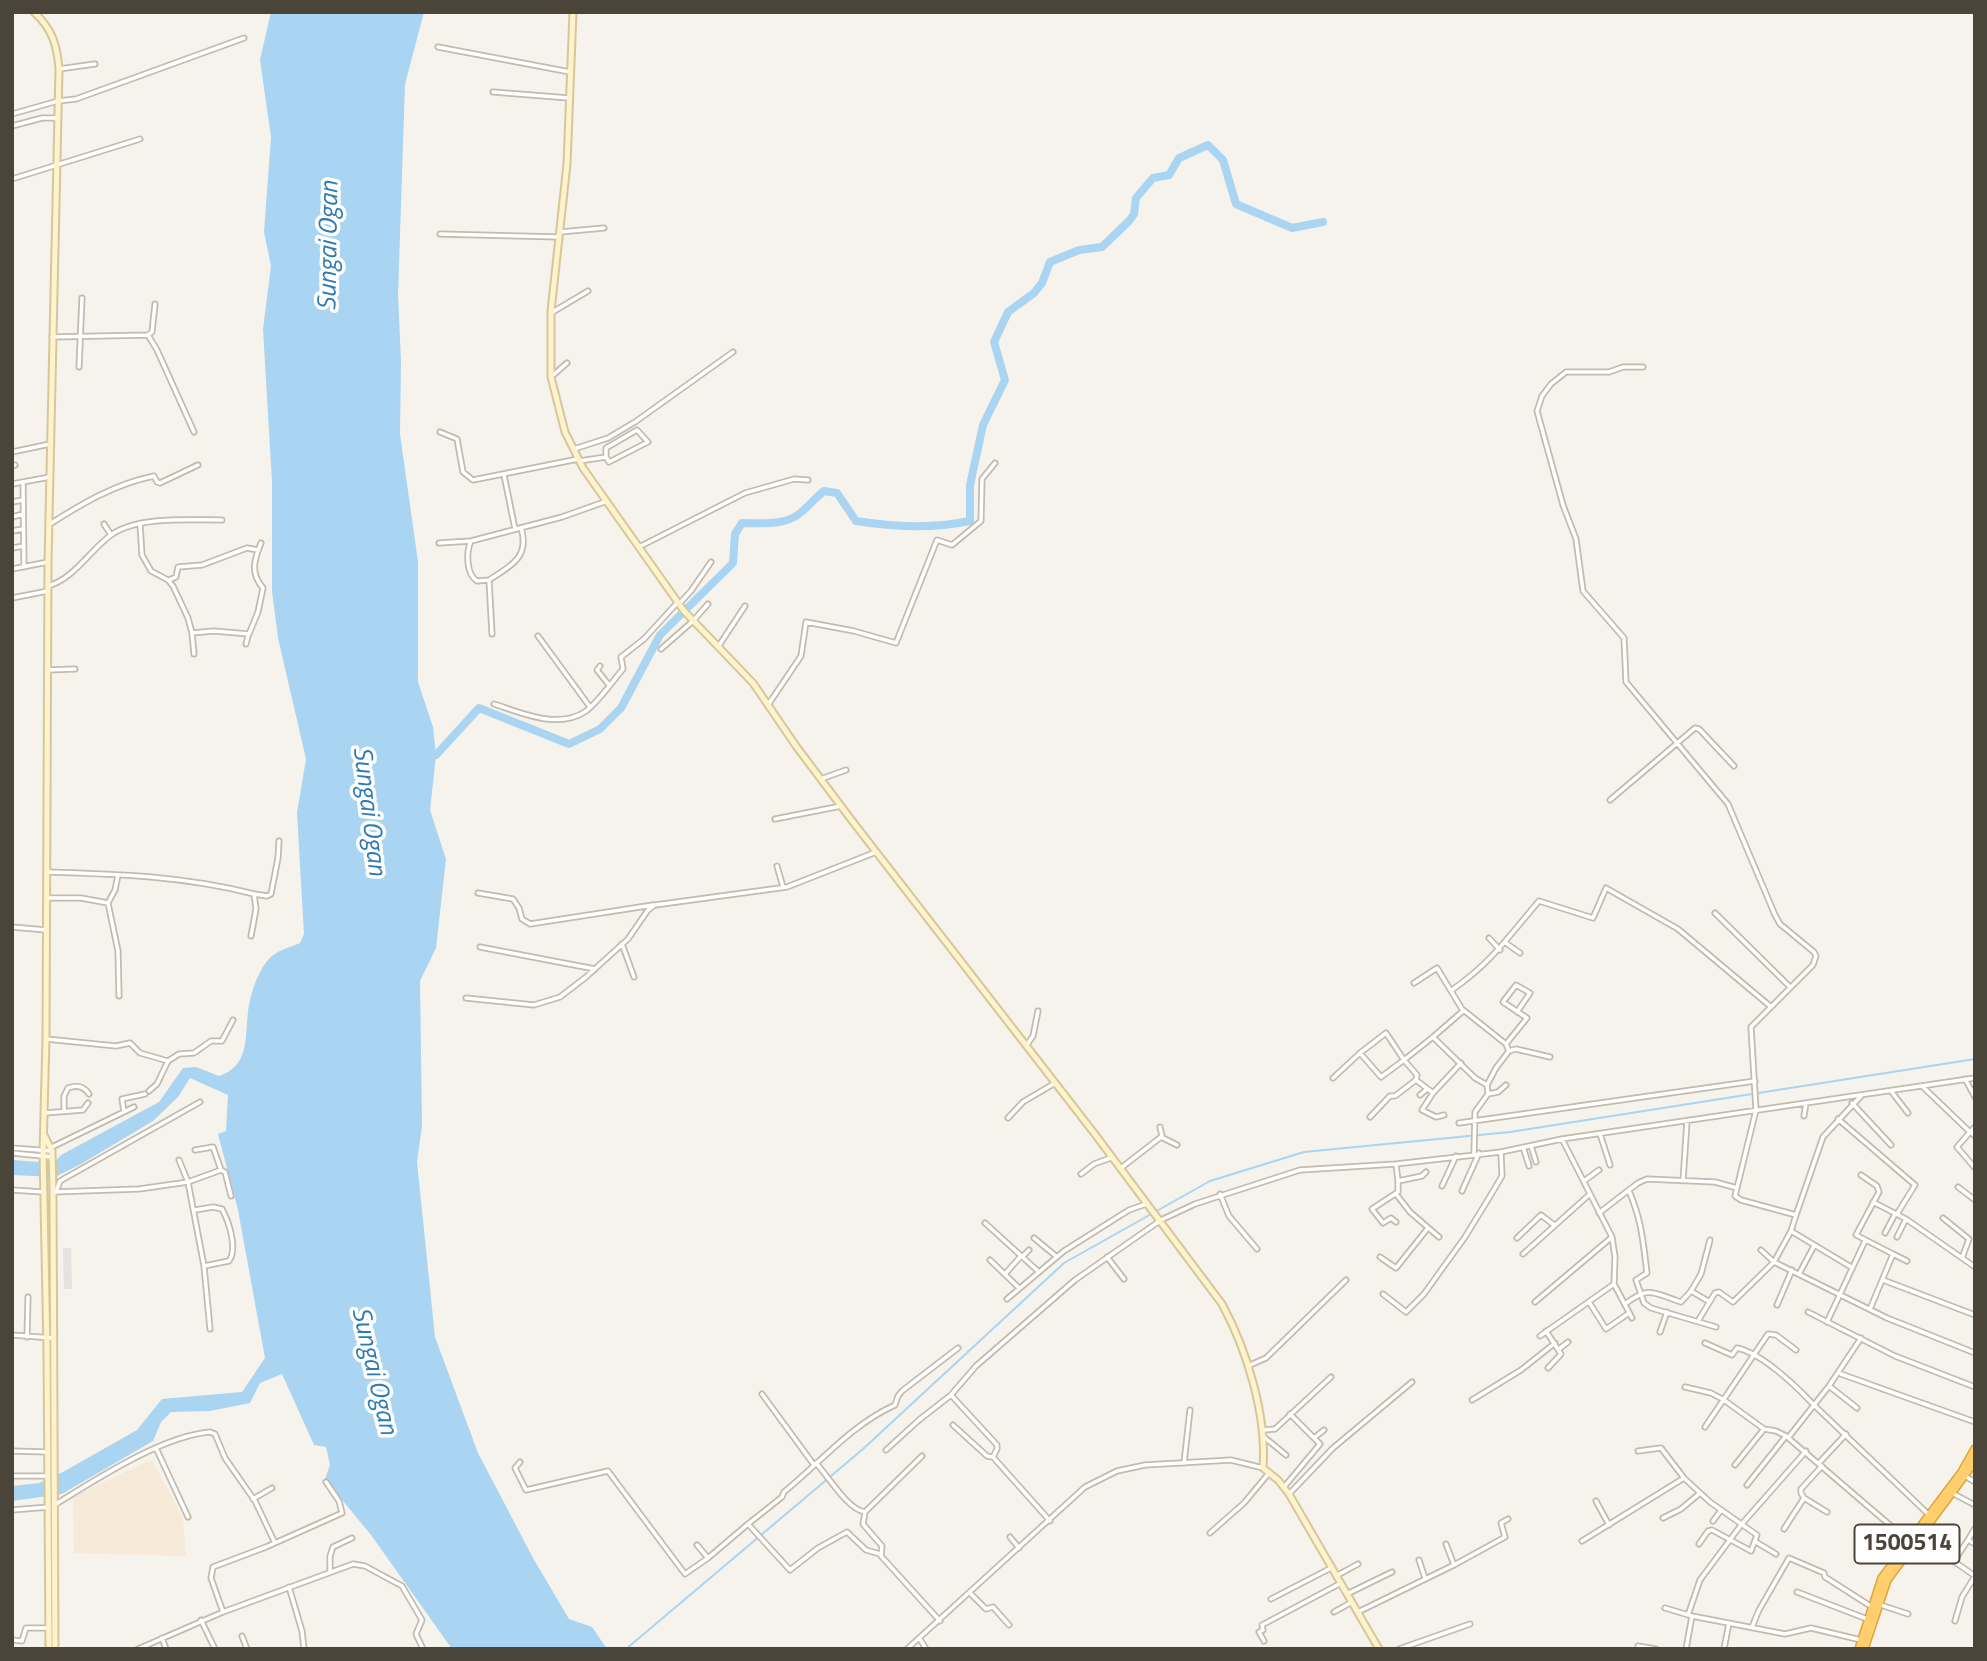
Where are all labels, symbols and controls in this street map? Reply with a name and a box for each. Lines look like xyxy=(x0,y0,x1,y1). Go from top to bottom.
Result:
water label: Sungai Ogan xyxy=(313,181,347,311)
water label: Sungai Ogan xyxy=(345,745,391,877)
water label: Sungai Ogan xyxy=(343,1304,403,1438)
road number: 1500514 xyxy=(1854,1525,1960,1564)

